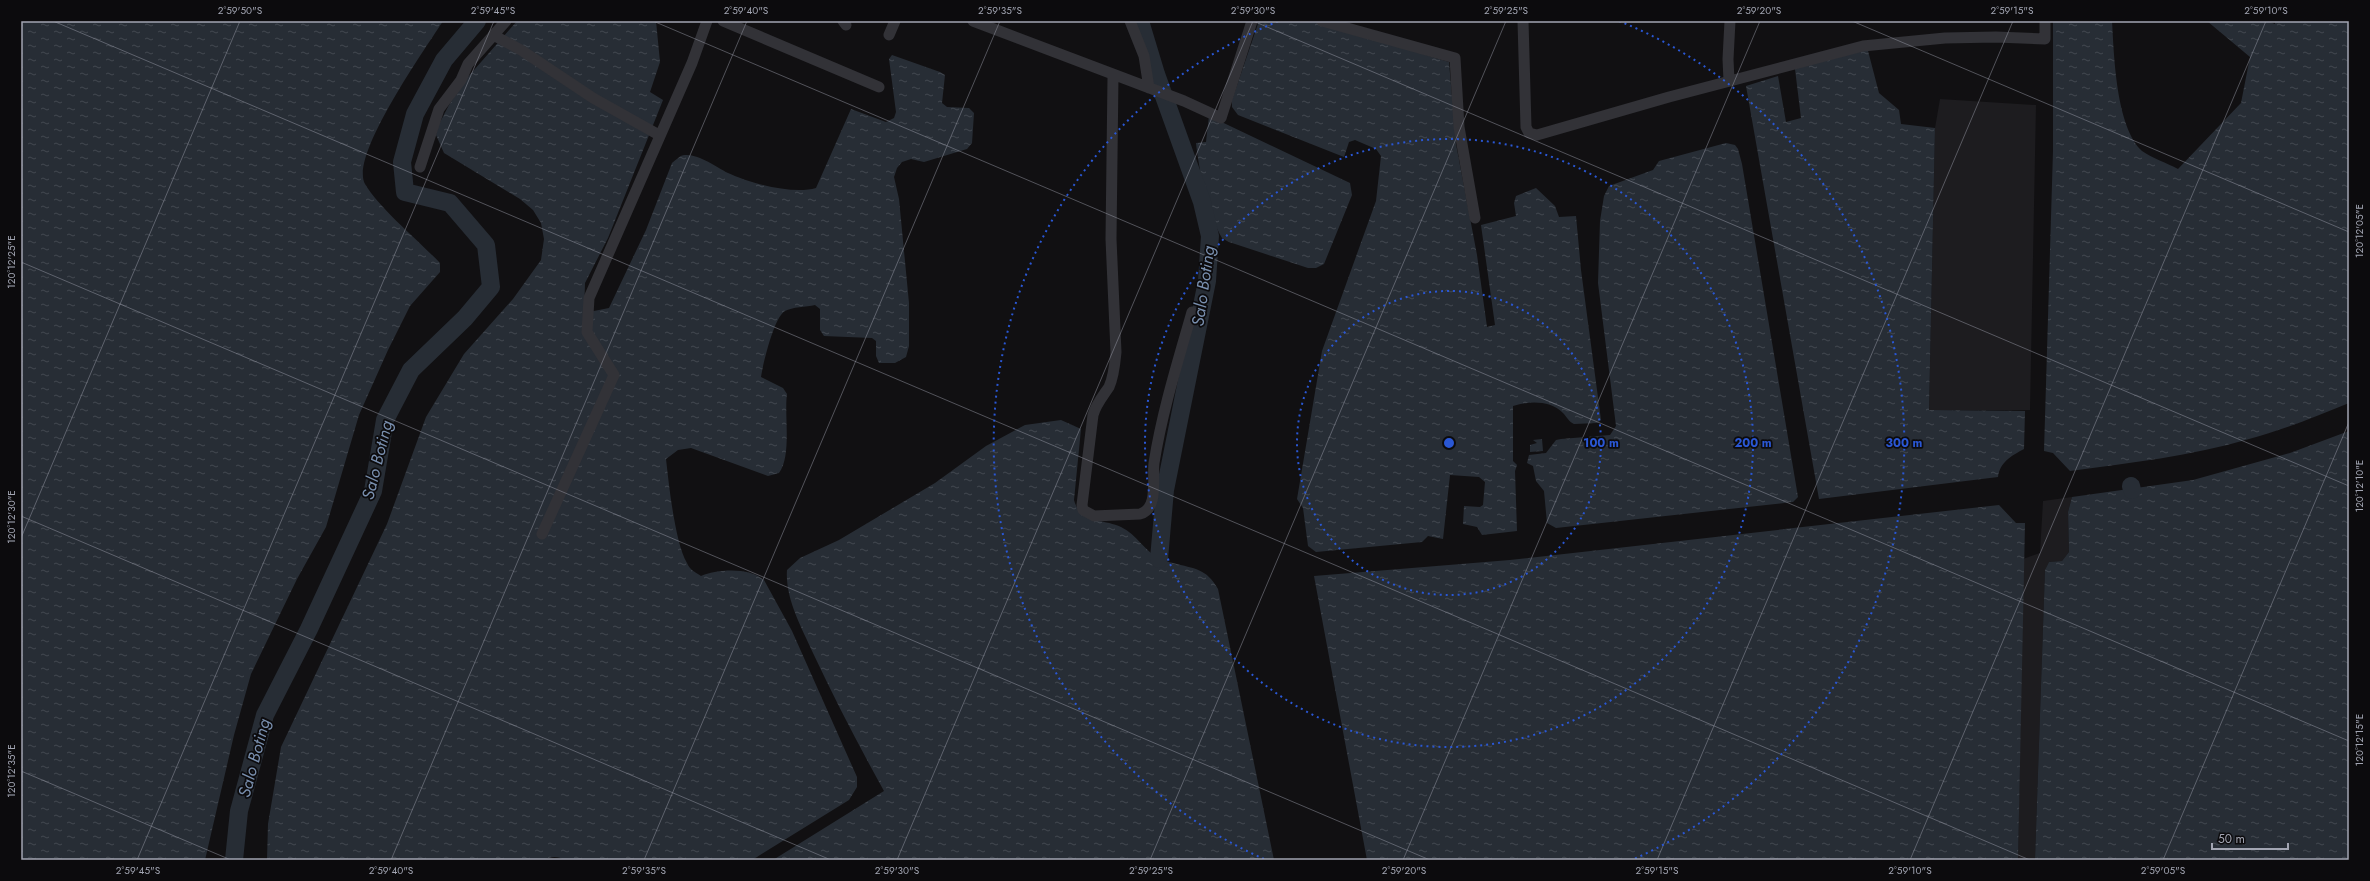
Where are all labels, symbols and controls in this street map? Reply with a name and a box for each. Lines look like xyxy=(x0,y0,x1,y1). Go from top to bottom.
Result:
text: 2°59'50"S xyxy=(218,3,263,18)
text: 2°59'45"S xyxy=(471,3,516,18)
text: 2°59'40"S xyxy=(724,3,769,18)
text: 2°59'35"S xyxy=(978,3,1022,18)
text: 2°59'30"S xyxy=(1231,3,1276,18)
text: 2°59'25"S xyxy=(1484,3,1529,18)
text: 2°59'20"S xyxy=(1737,3,1782,18)
text: 2°59'15"S xyxy=(1991,3,2034,18)
text: 2°59'10"S xyxy=(2244,3,2288,18)
text: 120°12'05"E xyxy=(2352,204,2367,258)
text: 120°12'25"E xyxy=(4,235,19,289)
water label: Salo Boting xyxy=(1185,244,1221,328)
water label: Salo Boting xyxy=(356,417,399,502)
text: 100 m xyxy=(1583,434,1619,452)
text: 200 m xyxy=(1734,434,1772,452)
text: 300 m xyxy=(1886,434,1923,452)
centre of rings xyxy=(1442,436,1456,450)
text: 120°12'10"E xyxy=(2352,460,2367,512)
text: 120°12'30"E xyxy=(4,490,19,544)
text: 120°12'15"E xyxy=(2352,714,2367,766)
water label: Salo Boting xyxy=(232,715,276,800)
text: 120°12'35"E xyxy=(4,744,19,798)
scale bar xyxy=(2212,825,2288,851)
text: 50 m xyxy=(2218,830,2245,848)
text: 2°59'45"S xyxy=(116,863,161,878)
text: 2°59'40"S xyxy=(369,863,414,878)
text: 2°59'35"S xyxy=(622,863,666,878)
text: 2°59'30"S xyxy=(875,863,920,878)
text: 2°59'25"S xyxy=(1129,863,1174,878)
text: 2°59'20"S xyxy=(1382,863,1427,878)
text: 2°59'15"S xyxy=(1636,863,1679,878)
text: 2°59'10"S xyxy=(1888,863,1932,878)
text: 2°59'05"S xyxy=(2141,863,2186,878)

